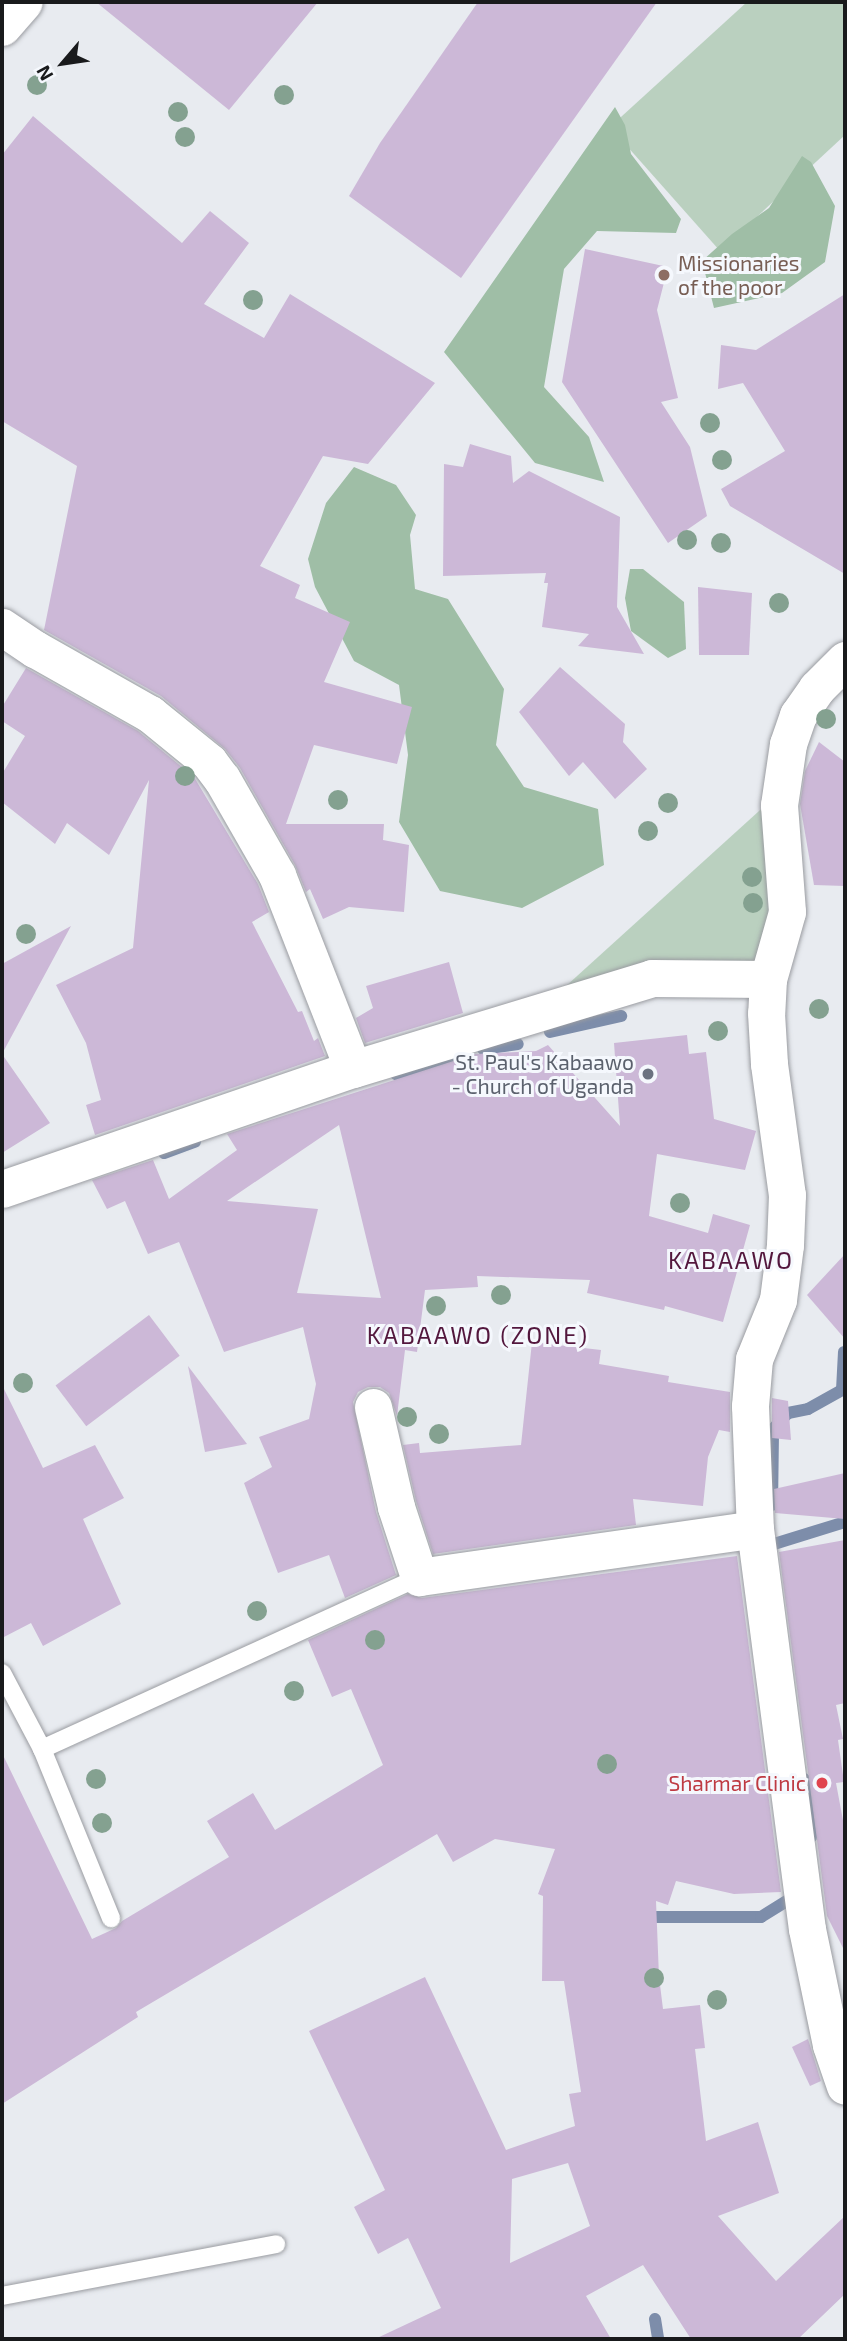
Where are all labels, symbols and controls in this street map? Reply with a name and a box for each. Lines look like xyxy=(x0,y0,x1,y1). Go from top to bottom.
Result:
north arrow xyxy=(28,28,98,98)
text: N xyxy=(31,62,58,85)
place label: Missionaries of the poor xyxy=(678,250,799,300)
marker: Missionaries of the poor xyxy=(656,267,672,283)
place label: St. Paul's Kabaawo - Church of Uganda xyxy=(451,1049,634,1099)
marker: St. Paul's Kabaawo - Church of Uganda xyxy=(640,1066,656,1082)
district label: KABAAWO xyxy=(669,1246,793,1274)
district label: KABAAWO (ZONE) xyxy=(369,1321,587,1349)
place label: Sharmar Clinic xyxy=(668,1770,806,1796)
marker: Sharmar Clinic xyxy=(812,1773,832,1793)

